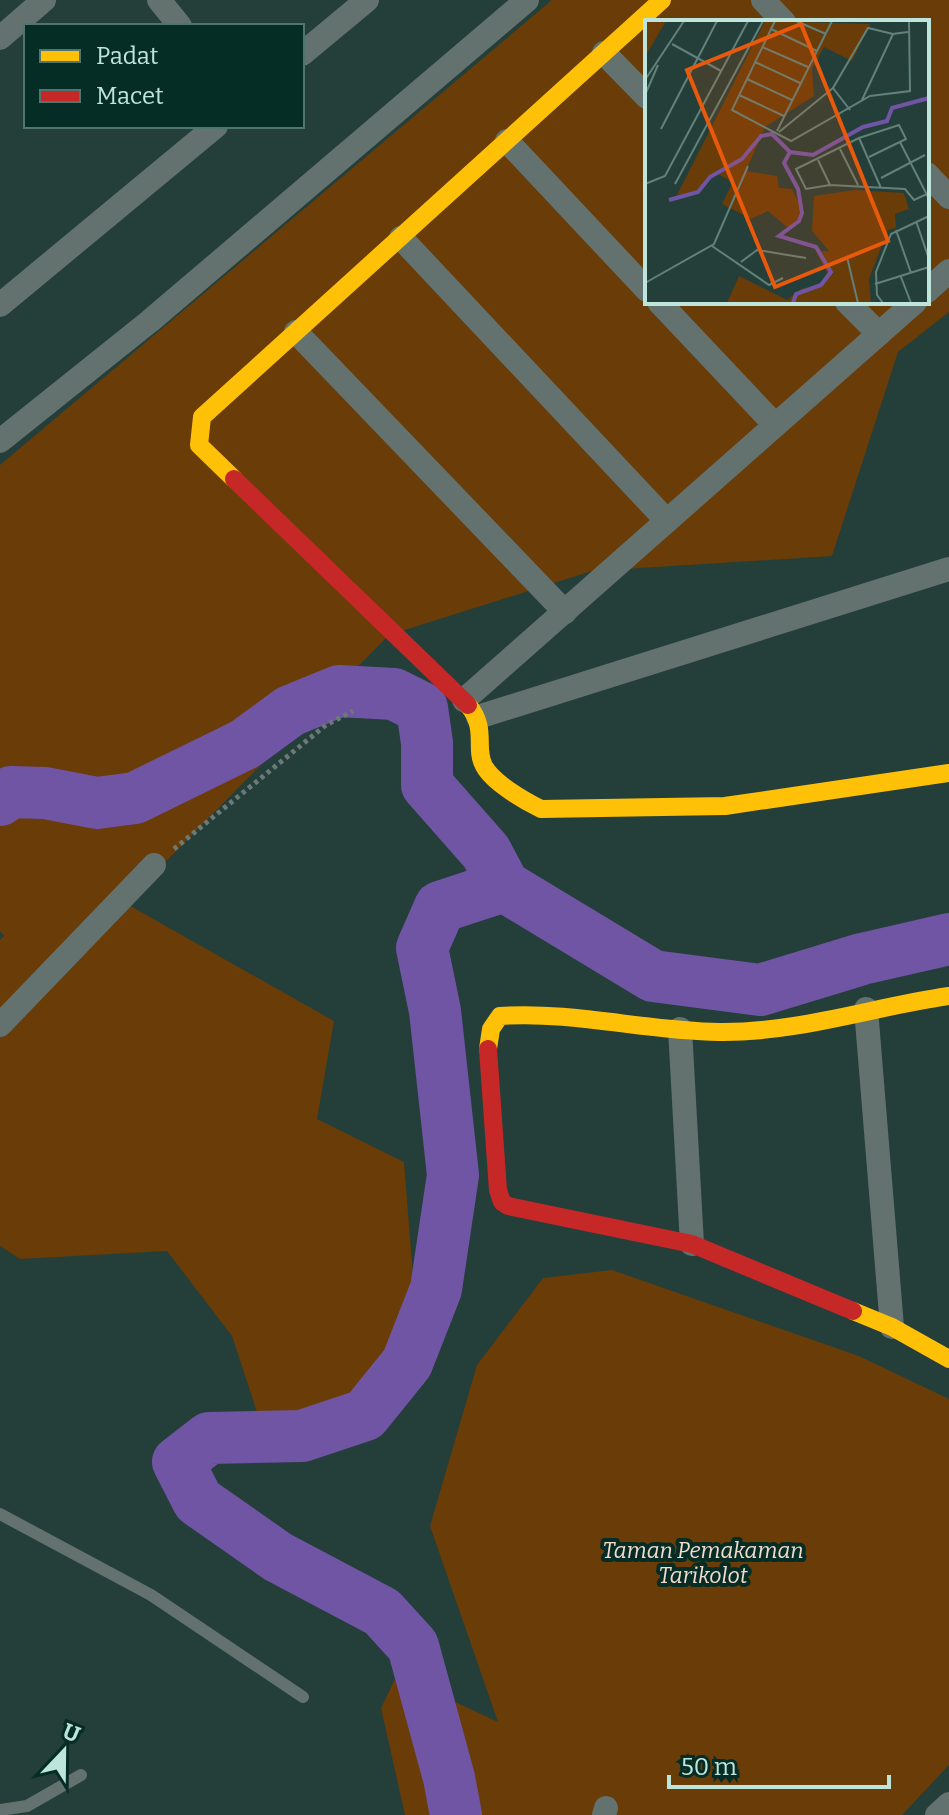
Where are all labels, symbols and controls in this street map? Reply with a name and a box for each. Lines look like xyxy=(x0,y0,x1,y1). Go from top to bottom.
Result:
inset map xyxy=(645,20,929,304)
legend xyxy=(24,24,304,128)
text: Padat xyxy=(96,42,159,70)
text: Macet xyxy=(96,82,164,110)
park label: Taman Pemakaman Tarikolot xyxy=(602,1537,804,1589)
north arrow xyxy=(24,1711,104,1791)
text: U xyxy=(59,1717,84,1748)
scale bar xyxy=(669,1739,889,1789)
text: 50 m xyxy=(681,1753,737,1781)

